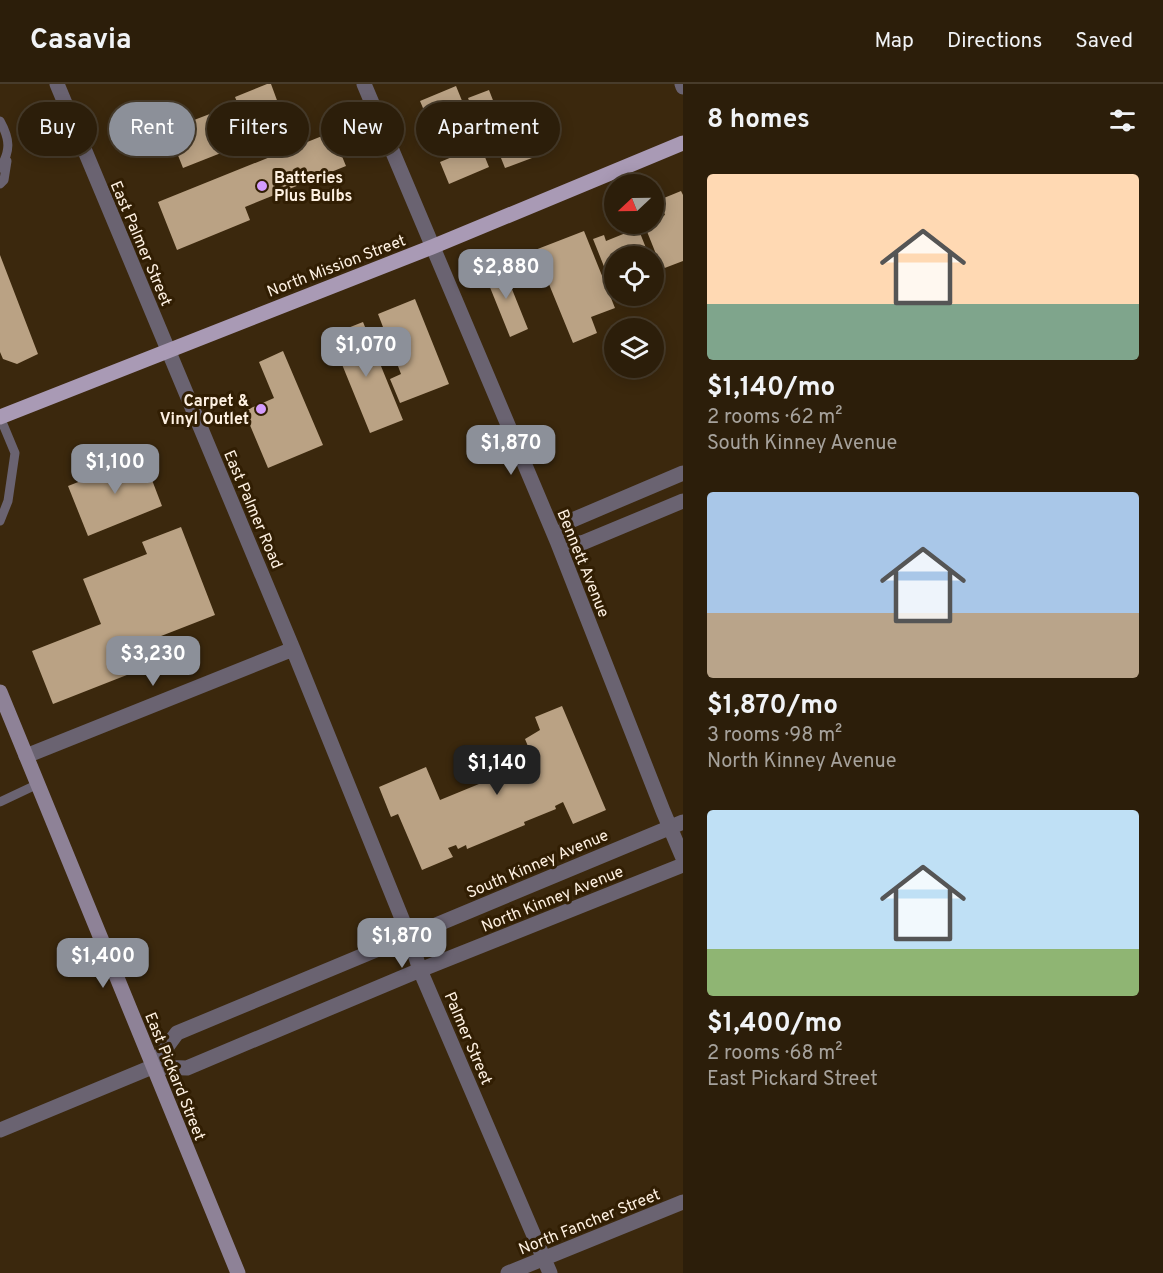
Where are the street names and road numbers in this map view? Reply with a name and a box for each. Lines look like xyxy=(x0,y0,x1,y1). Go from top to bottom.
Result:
street label: East Palmer Street xyxy=(105,178,176,309)
street label: North Mission Street xyxy=(265,231,409,303)
street label: East Palmer Road xyxy=(218,447,286,572)
street label: Bennett Avenue xyxy=(551,507,613,621)
street label: South Kinney Avenue xyxy=(464,826,612,904)
street label: North Kinney Avenue xyxy=(479,862,627,938)
street label: Palmer Street xyxy=(439,989,496,1088)
street label: East Pickard Street xyxy=(139,1010,209,1144)
street label: North Fancher Street xyxy=(516,1185,663,1260)

